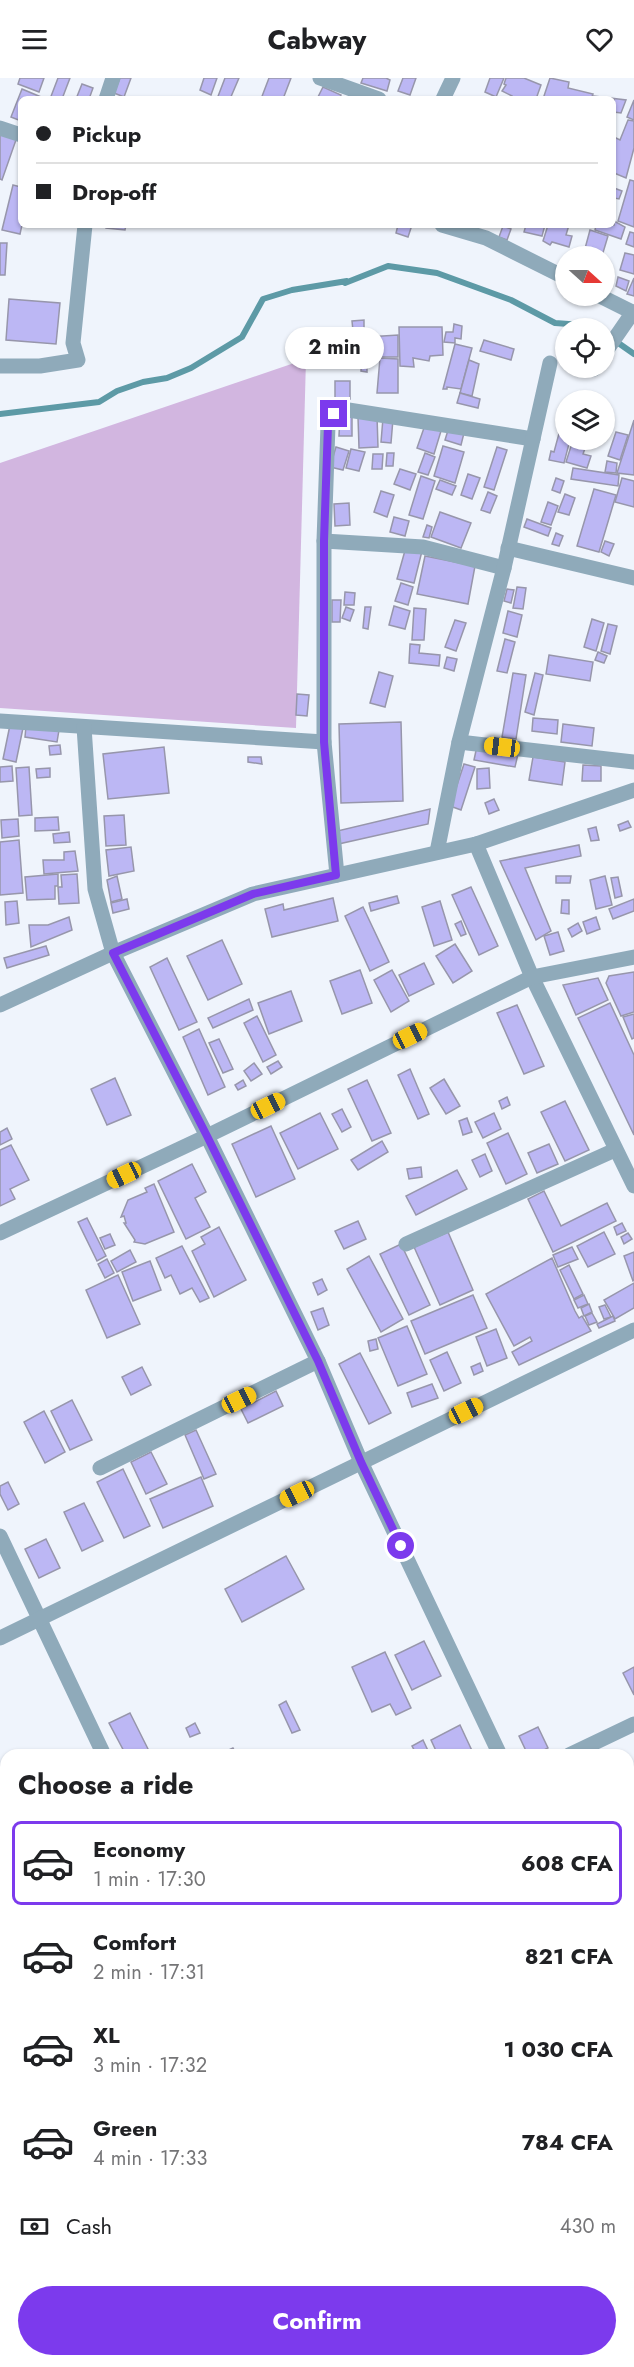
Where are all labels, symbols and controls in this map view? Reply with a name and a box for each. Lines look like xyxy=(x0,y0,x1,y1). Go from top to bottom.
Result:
text: Cabway xyxy=(268,20,366,59)
icon: menu xyxy=(18,23,51,56)
icon: heart xyxy=(583,23,616,56)
text: Pickup xyxy=(72,118,141,150)
text: Drop-off xyxy=(72,176,156,208)
north arrow xyxy=(555,246,615,306)
map controls xyxy=(555,246,615,450)
button: locate xyxy=(555,318,615,378)
callout: 2 min xyxy=(284,327,384,369)
text: 2 min xyxy=(308,333,361,362)
button: layers xyxy=(555,390,615,450)
route end xyxy=(320,400,347,427)
car xyxy=(483,736,521,758)
car xyxy=(390,1020,430,1052)
car xyxy=(248,1090,288,1122)
car xyxy=(104,1159,144,1191)
car xyxy=(219,1384,259,1416)
car xyxy=(446,1395,486,1427)
car xyxy=(277,1478,317,1510)
route start xyxy=(387,1532,414,1559)
text: Choose a ride xyxy=(18,1765,193,1804)
text: Economy xyxy=(93,1833,185,1865)
icon: car xyxy=(21,1836,75,1890)
text: 608 CFA xyxy=(521,1847,613,1879)
text: 1 min · 17:30 xyxy=(93,1865,206,1894)
text: Comfort xyxy=(93,1926,176,1958)
icon: car xyxy=(21,1929,75,1983)
text: 821 CFA xyxy=(525,1940,613,1972)
text: 2 min · 17:31 xyxy=(93,1958,205,1987)
text: XL xyxy=(93,2019,120,2051)
icon: car xyxy=(21,2022,75,2076)
text: 1 030 CFA xyxy=(504,2033,613,2065)
text: 3 min · 17:32 xyxy=(93,2051,207,2080)
text: Green xyxy=(93,2112,157,2144)
icon: car xyxy=(21,2115,75,2169)
text: 784 CFA xyxy=(522,2126,613,2158)
text: 4 min · 17:33 xyxy=(93,2144,207,2173)
icon: cash xyxy=(18,2210,51,2243)
text: Cash xyxy=(66,2210,112,2242)
text: 430 m xyxy=(560,2212,616,2241)
button: Confirm xyxy=(18,2286,616,2355)

